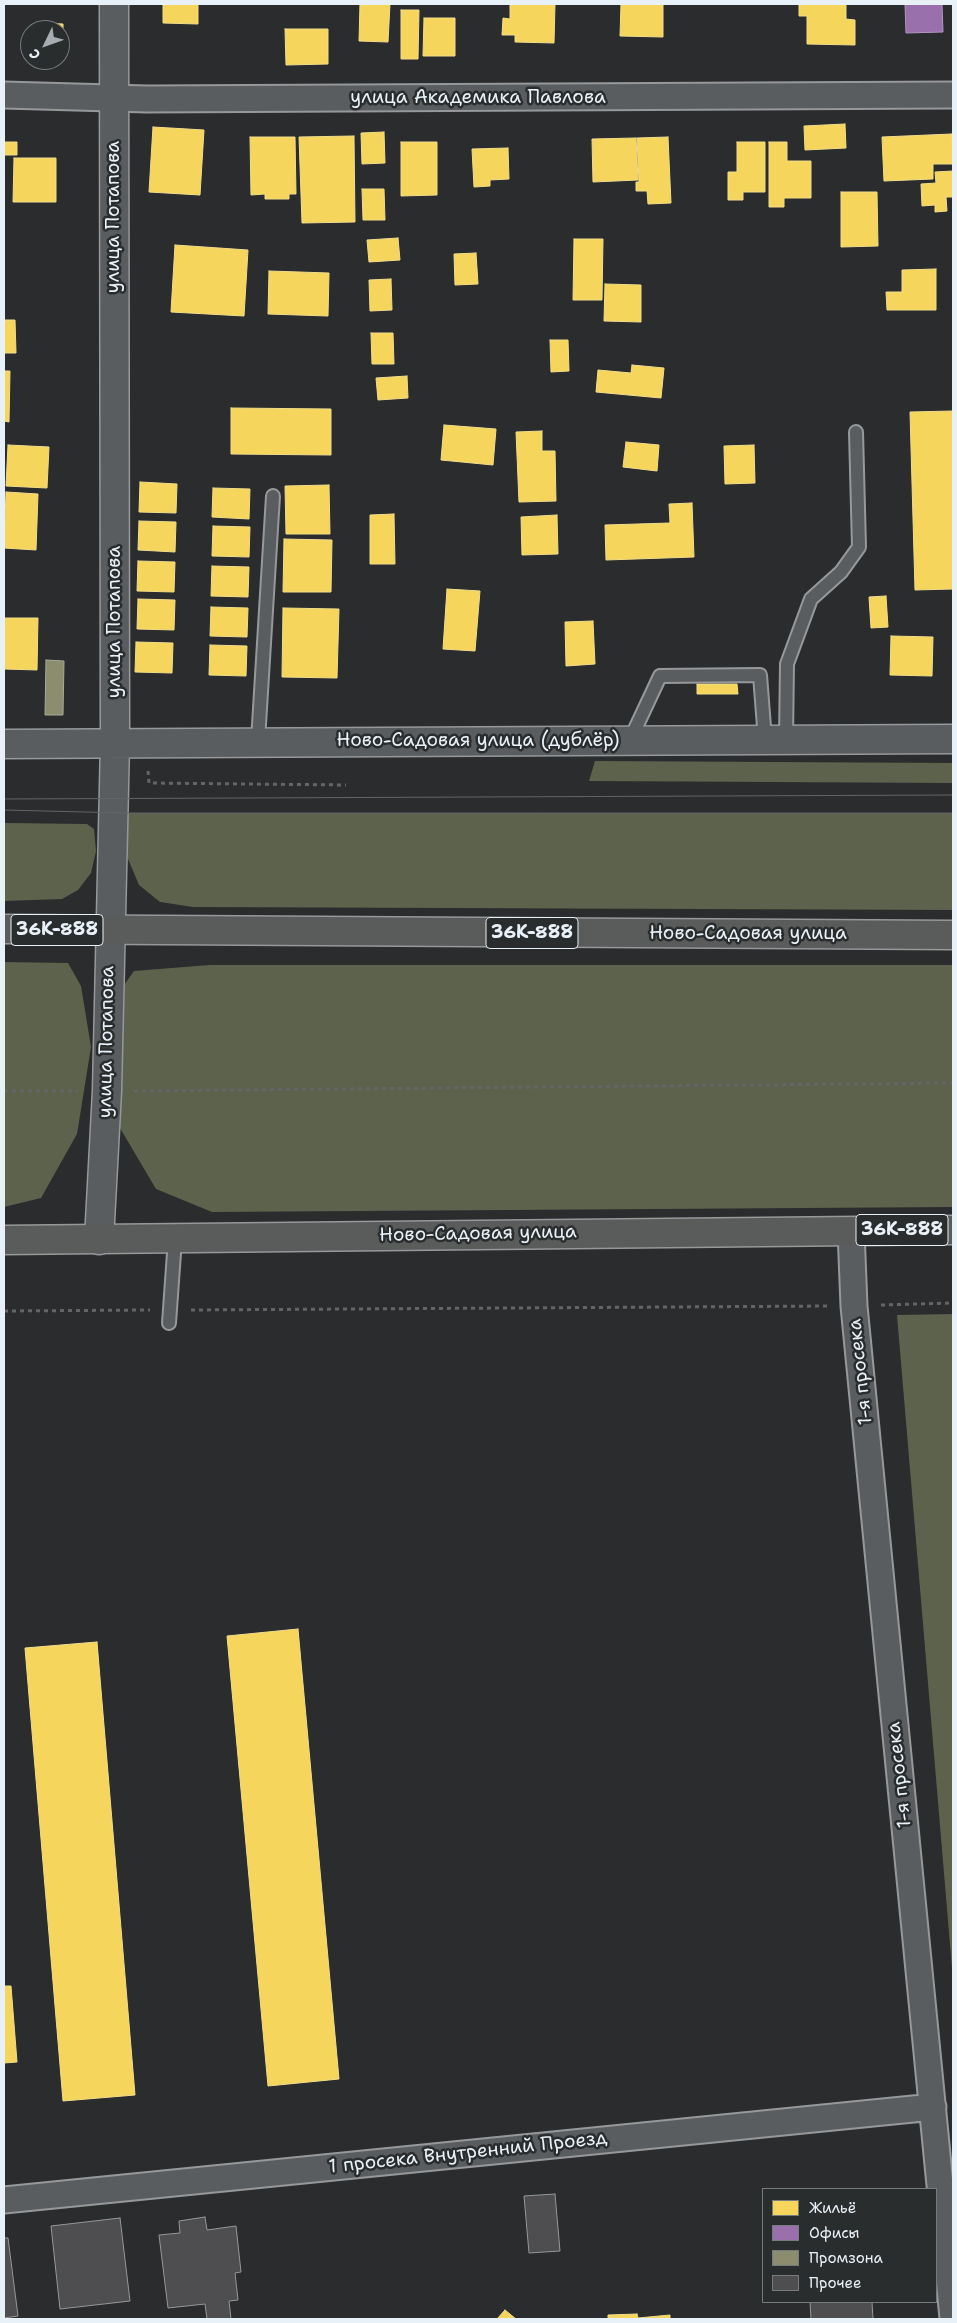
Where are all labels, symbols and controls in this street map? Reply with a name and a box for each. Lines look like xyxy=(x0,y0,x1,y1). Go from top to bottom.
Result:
north arrow xyxy=(20,20,70,70)
text: С xyxy=(25,45,44,64)
street label: улица Академика Павлова xyxy=(350,87,606,109)
street label: улица Потапова xyxy=(103,141,125,293)
street label: улица Потапова xyxy=(104,546,126,698)
street label: Ново-Садовая улица (дублёр) xyxy=(337,730,619,752)
road number: 36К-888 xyxy=(11,914,103,946)
road number: 36К-888 xyxy=(486,918,578,948)
street label: Ново-Садовая улица xyxy=(649,923,847,945)
street label: улица Потапова xyxy=(94,966,120,1118)
road number: 36К-888 xyxy=(856,1214,948,1246)
street label: Ново-Садовая улица xyxy=(379,1221,577,1247)
street label: 1-я просека xyxy=(844,1318,878,1426)
street label: 1-я просека xyxy=(883,1721,917,1829)
street label: 1 просека Внутренний Проезд xyxy=(328,2127,608,2179)
legend xyxy=(762,2188,937,2303)
text: Жильё xyxy=(809,2198,856,2218)
text: Офисы xyxy=(809,2223,859,2243)
text: Промзона xyxy=(809,2248,883,2268)
text: Прочее xyxy=(809,2273,861,2293)

